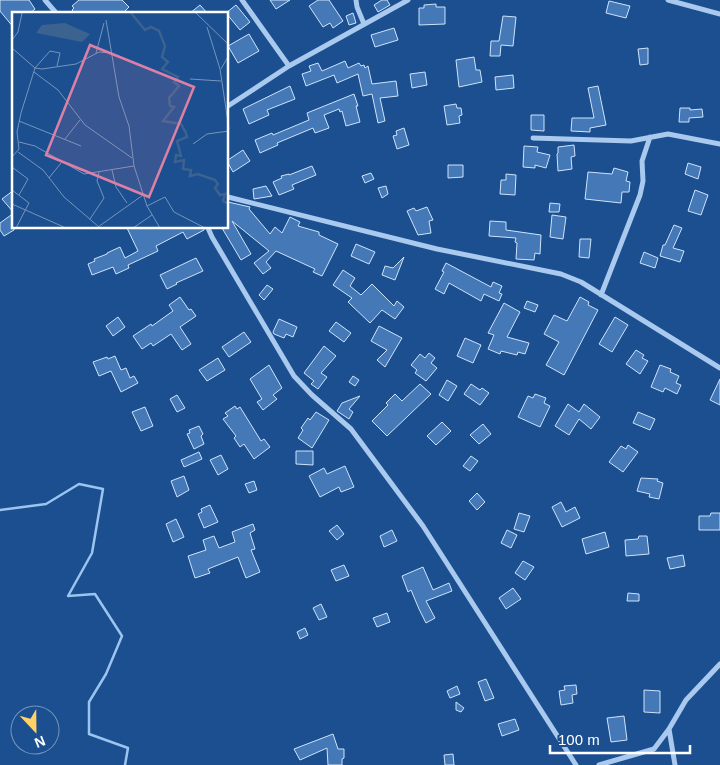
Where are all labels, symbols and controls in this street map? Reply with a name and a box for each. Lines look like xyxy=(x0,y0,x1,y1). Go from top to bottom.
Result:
inset map xyxy=(12,12,229,229)
north arrow xyxy=(10,705,60,755)
scale bar xyxy=(550,722,690,754)
text: 100 m xyxy=(558,731,600,748)
text: N xyxy=(32,733,48,751)

